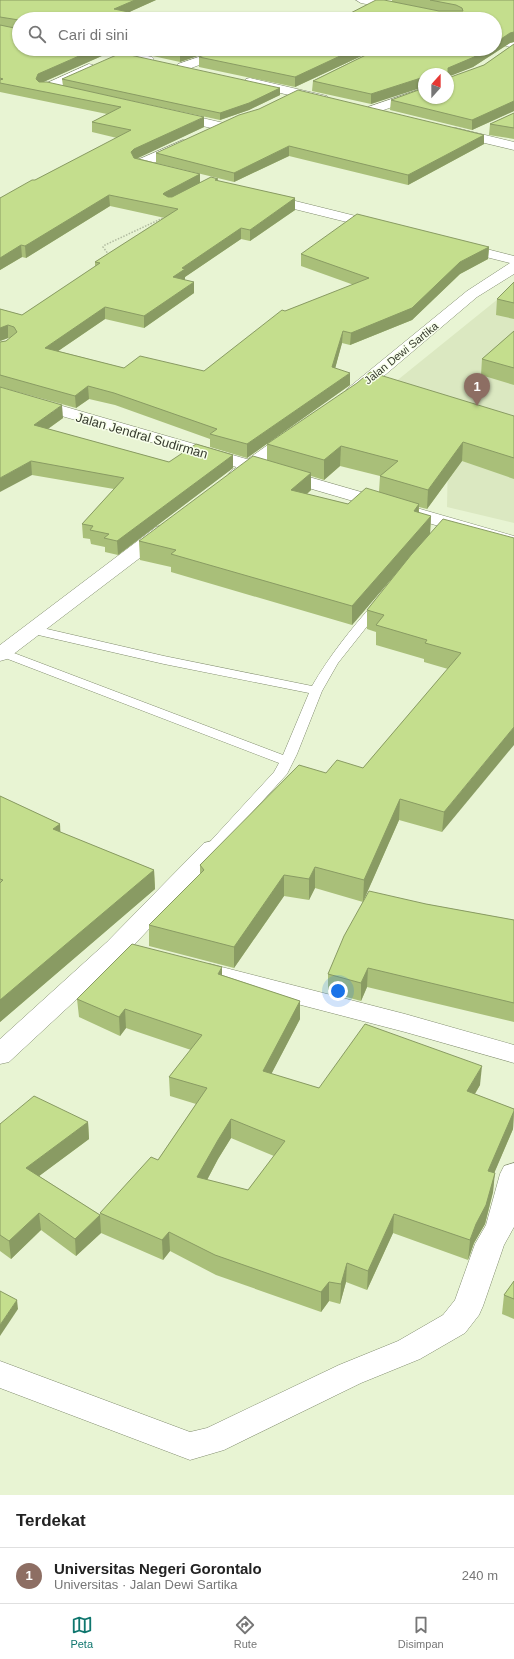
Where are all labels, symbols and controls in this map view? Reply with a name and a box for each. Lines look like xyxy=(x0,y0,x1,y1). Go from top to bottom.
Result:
search box xyxy=(12,12,502,56)
icon: search xyxy=(26,23,48,45)
text: Cari di sini xyxy=(58,26,128,43)
north arrow xyxy=(418,68,454,104)
street label: Jalan Dewi Sartika xyxy=(362,319,441,386)
pin: 1 xyxy=(464,373,490,406)
street label: Jalan Jendral Sudirman xyxy=(74,409,210,462)
your location xyxy=(328,981,348,1001)
text: Terdekat xyxy=(16,1511,86,1530)
text: Universitas Negeri Gorontalo xyxy=(54,1560,262,1577)
text: 1 xyxy=(25,1568,33,1583)
text: 240 m xyxy=(462,1568,498,1583)
text: Universitas · Jalan Dewi Sartika xyxy=(54,1577,238,1592)
tab: Peta xyxy=(70,1614,93,1650)
tab: Rute xyxy=(234,1614,257,1650)
tab: Disimpan xyxy=(398,1614,444,1650)

